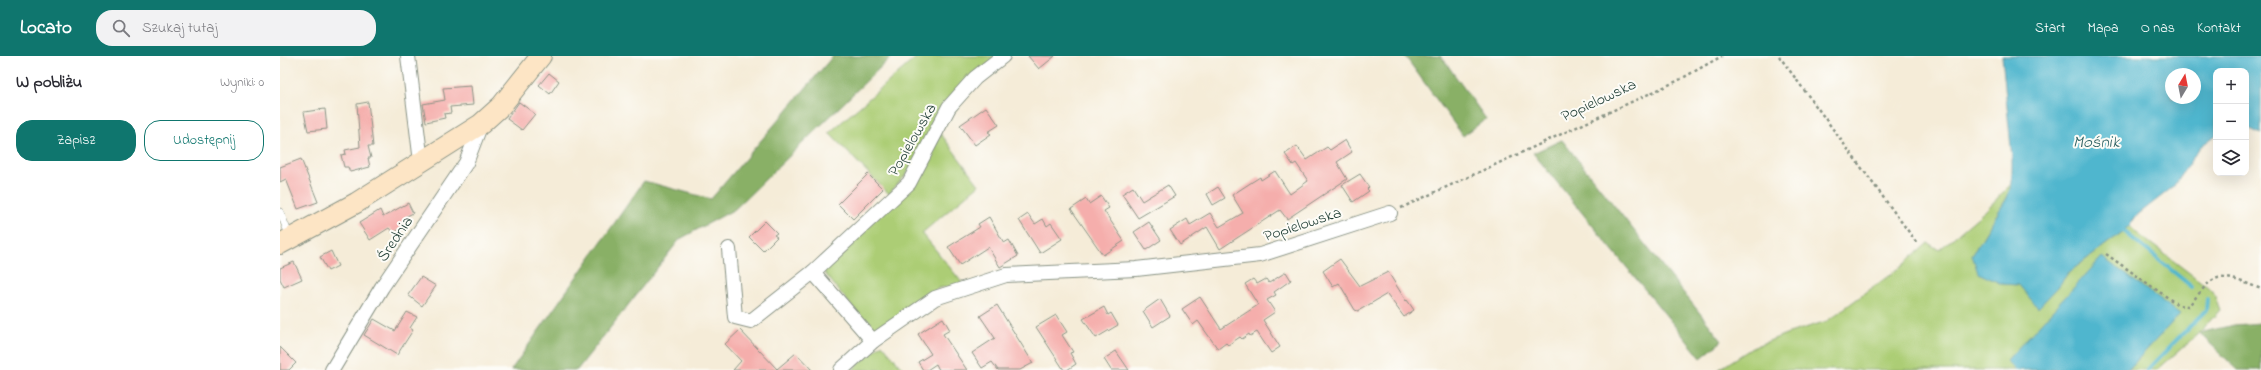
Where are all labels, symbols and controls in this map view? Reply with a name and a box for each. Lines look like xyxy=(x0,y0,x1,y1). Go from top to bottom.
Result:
search box xyxy=(96,10,376,46)
text: Locato xyxy=(20,15,72,42)
icon: search xyxy=(110,17,132,39)
text: Szukaj tutaj xyxy=(142,17,217,39)
text: Start xyxy=(2035,18,2065,39)
text: Mapa xyxy=(2087,18,2119,39)
text: O nas xyxy=(2141,18,2175,39)
text: Kontakt xyxy=(2197,18,2241,39)
north arrow xyxy=(2165,68,2201,104)
map controls xyxy=(2213,68,2249,176)
button: + xyxy=(2213,68,2249,104)
text: W pobliżu xyxy=(16,70,82,95)
text: Wyniki: 0 xyxy=(220,73,264,92)
street label: Popielowska xyxy=(1557,73,1640,129)
street label: Popielowska xyxy=(882,99,943,181)
button: − xyxy=(2213,104,2249,140)
button: Zapisz xyxy=(16,120,136,161)
button: Udostępnij xyxy=(144,120,264,161)
water label: Mośnik xyxy=(2073,130,2121,155)
button: layers xyxy=(2213,140,2249,176)
street label: Popielowska xyxy=(1261,201,1345,249)
street label: Średnia xyxy=(372,211,420,267)

